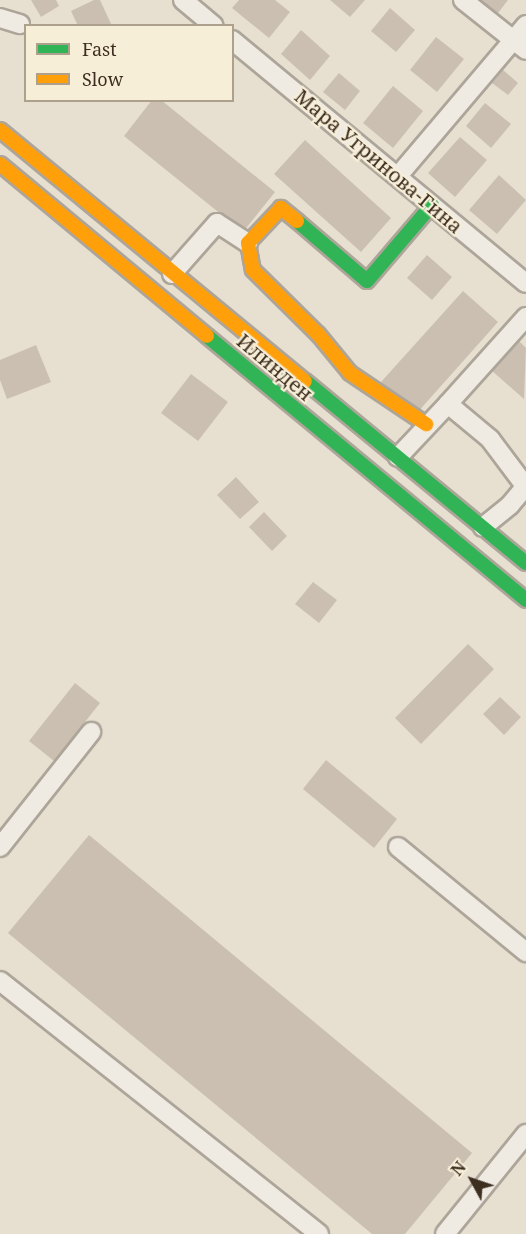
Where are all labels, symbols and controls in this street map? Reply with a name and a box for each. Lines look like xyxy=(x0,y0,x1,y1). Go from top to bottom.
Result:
legend xyxy=(24,24,234,102)
text: Fast xyxy=(82,37,117,61)
text: Slow xyxy=(82,67,123,91)
street label: Мара Угринова-Гина xyxy=(290,84,468,238)
street label: Илинден xyxy=(232,328,318,406)
north arrow xyxy=(442,1150,502,1210)
text: N xyxy=(446,1157,471,1180)

